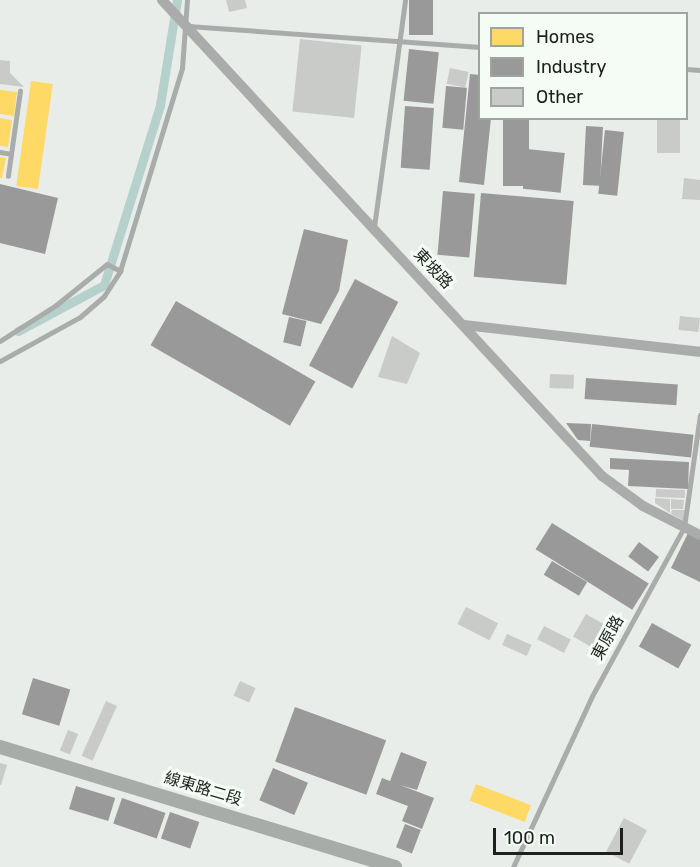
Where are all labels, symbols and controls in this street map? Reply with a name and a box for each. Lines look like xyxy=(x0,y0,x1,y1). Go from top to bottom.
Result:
legend xyxy=(478,12,688,120)
text: Homes xyxy=(536,26,594,48)
text: Industry xyxy=(536,56,606,78)
text: Other xyxy=(536,86,583,108)
street label: 東坡路 xyxy=(410,245,456,293)
street label: 東原路 xyxy=(588,612,628,664)
street label: 線東路二段 xyxy=(162,768,244,810)
scale bar xyxy=(496,816,626,854)
text: 100 m xyxy=(504,827,555,849)

